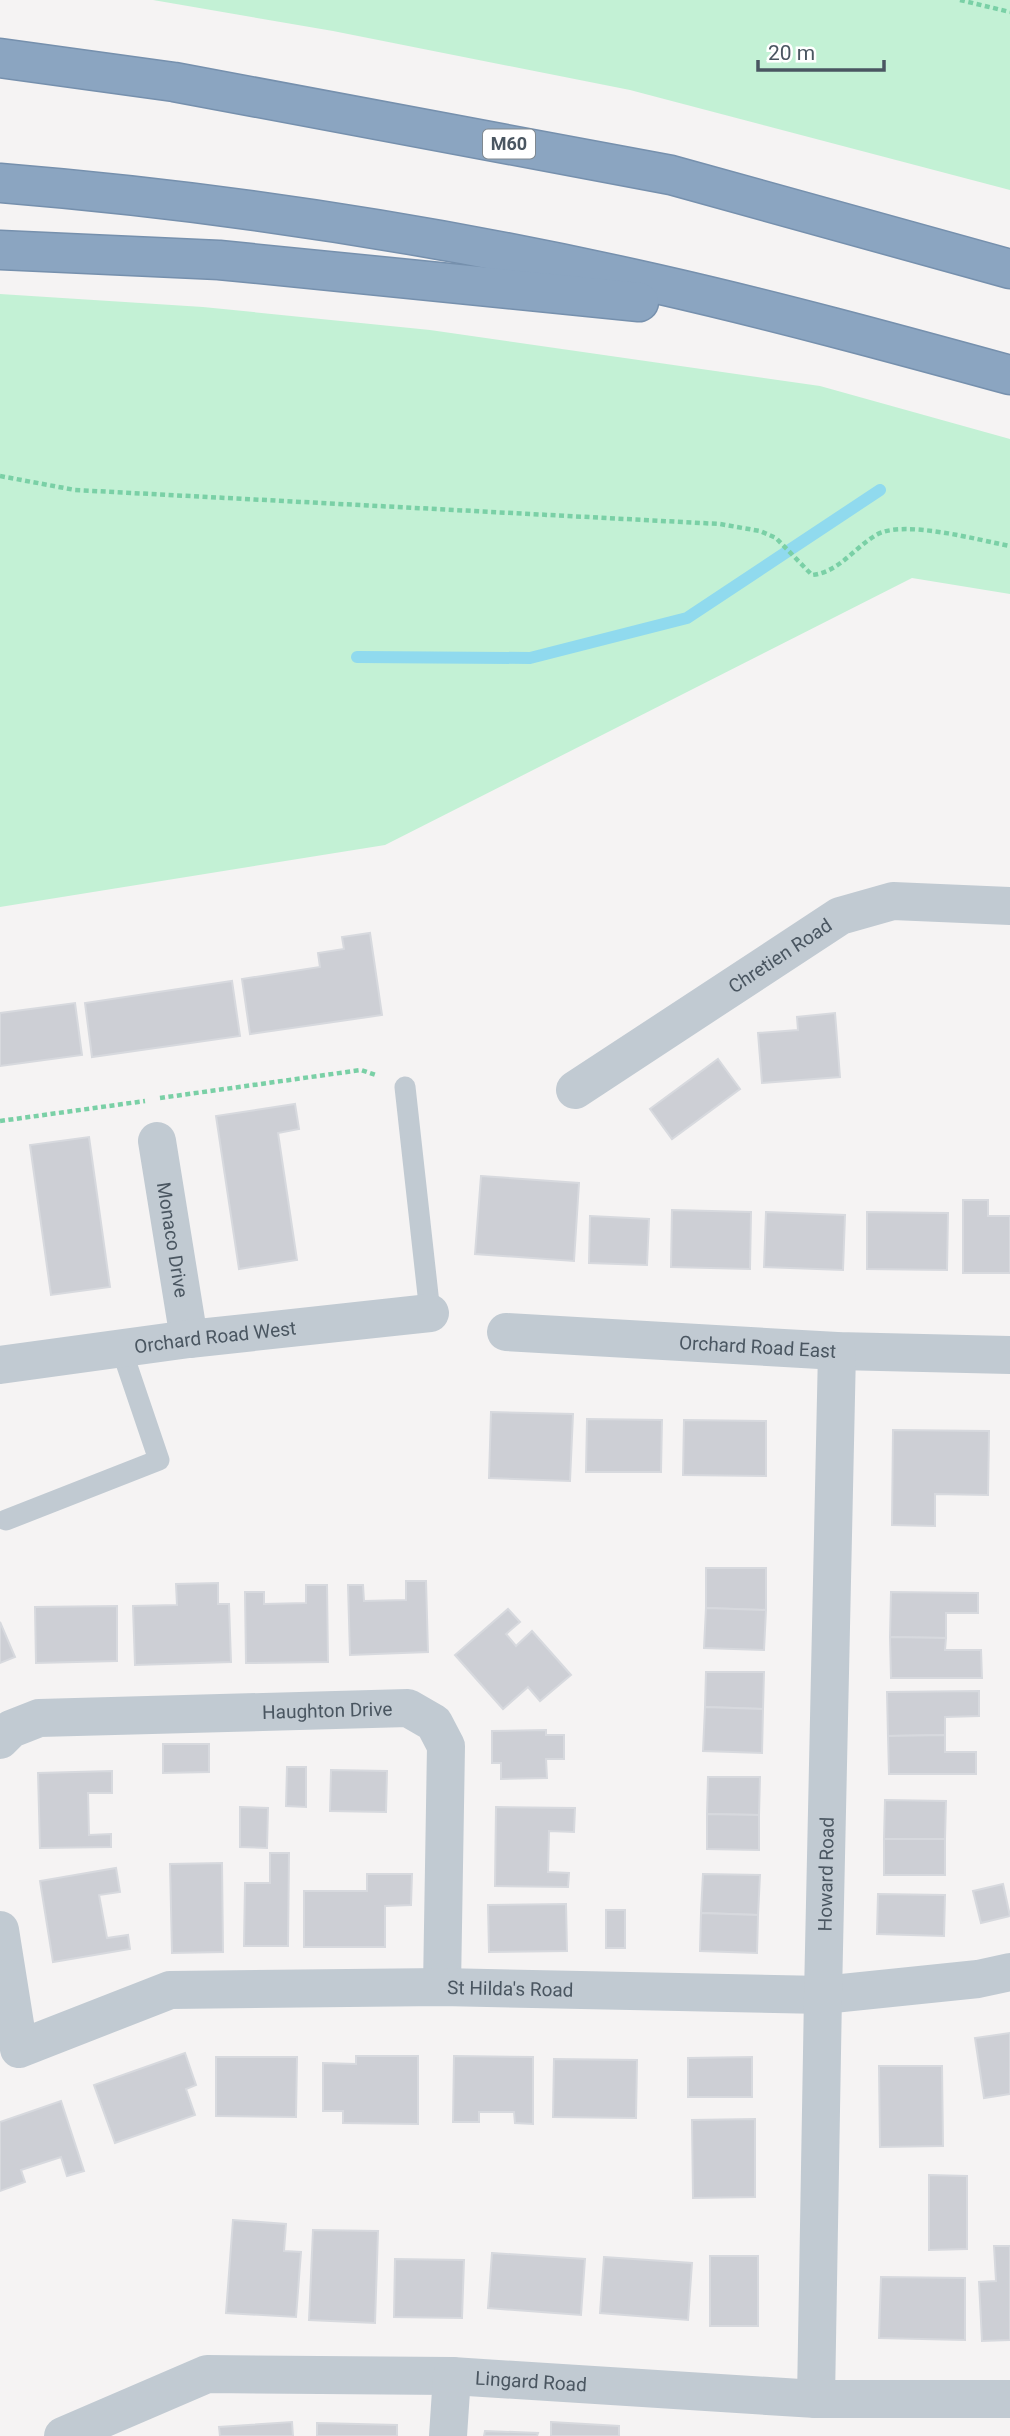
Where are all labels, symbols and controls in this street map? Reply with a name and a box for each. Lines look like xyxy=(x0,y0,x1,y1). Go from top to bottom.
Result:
scale bar xyxy=(758,28,884,72)
text: 20 m xyxy=(768,41,815,65)
road number: M60 xyxy=(483,130,535,159)
street label: Chretien Road xyxy=(724,914,836,998)
street label: Monaco Drive xyxy=(152,1180,193,1299)
street label: Orchard Road West xyxy=(133,1317,297,1358)
street label: Orchard Road East xyxy=(678,1331,837,1363)
street label: Haughton Drive xyxy=(262,1697,393,1724)
street label: Howard Road xyxy=(813,1817,839,1932)
street label: St Hilda's Road xyxy=(447,1976,574,2002)
street label: Lingard Road xyxy=(475,2366,587,2396)

